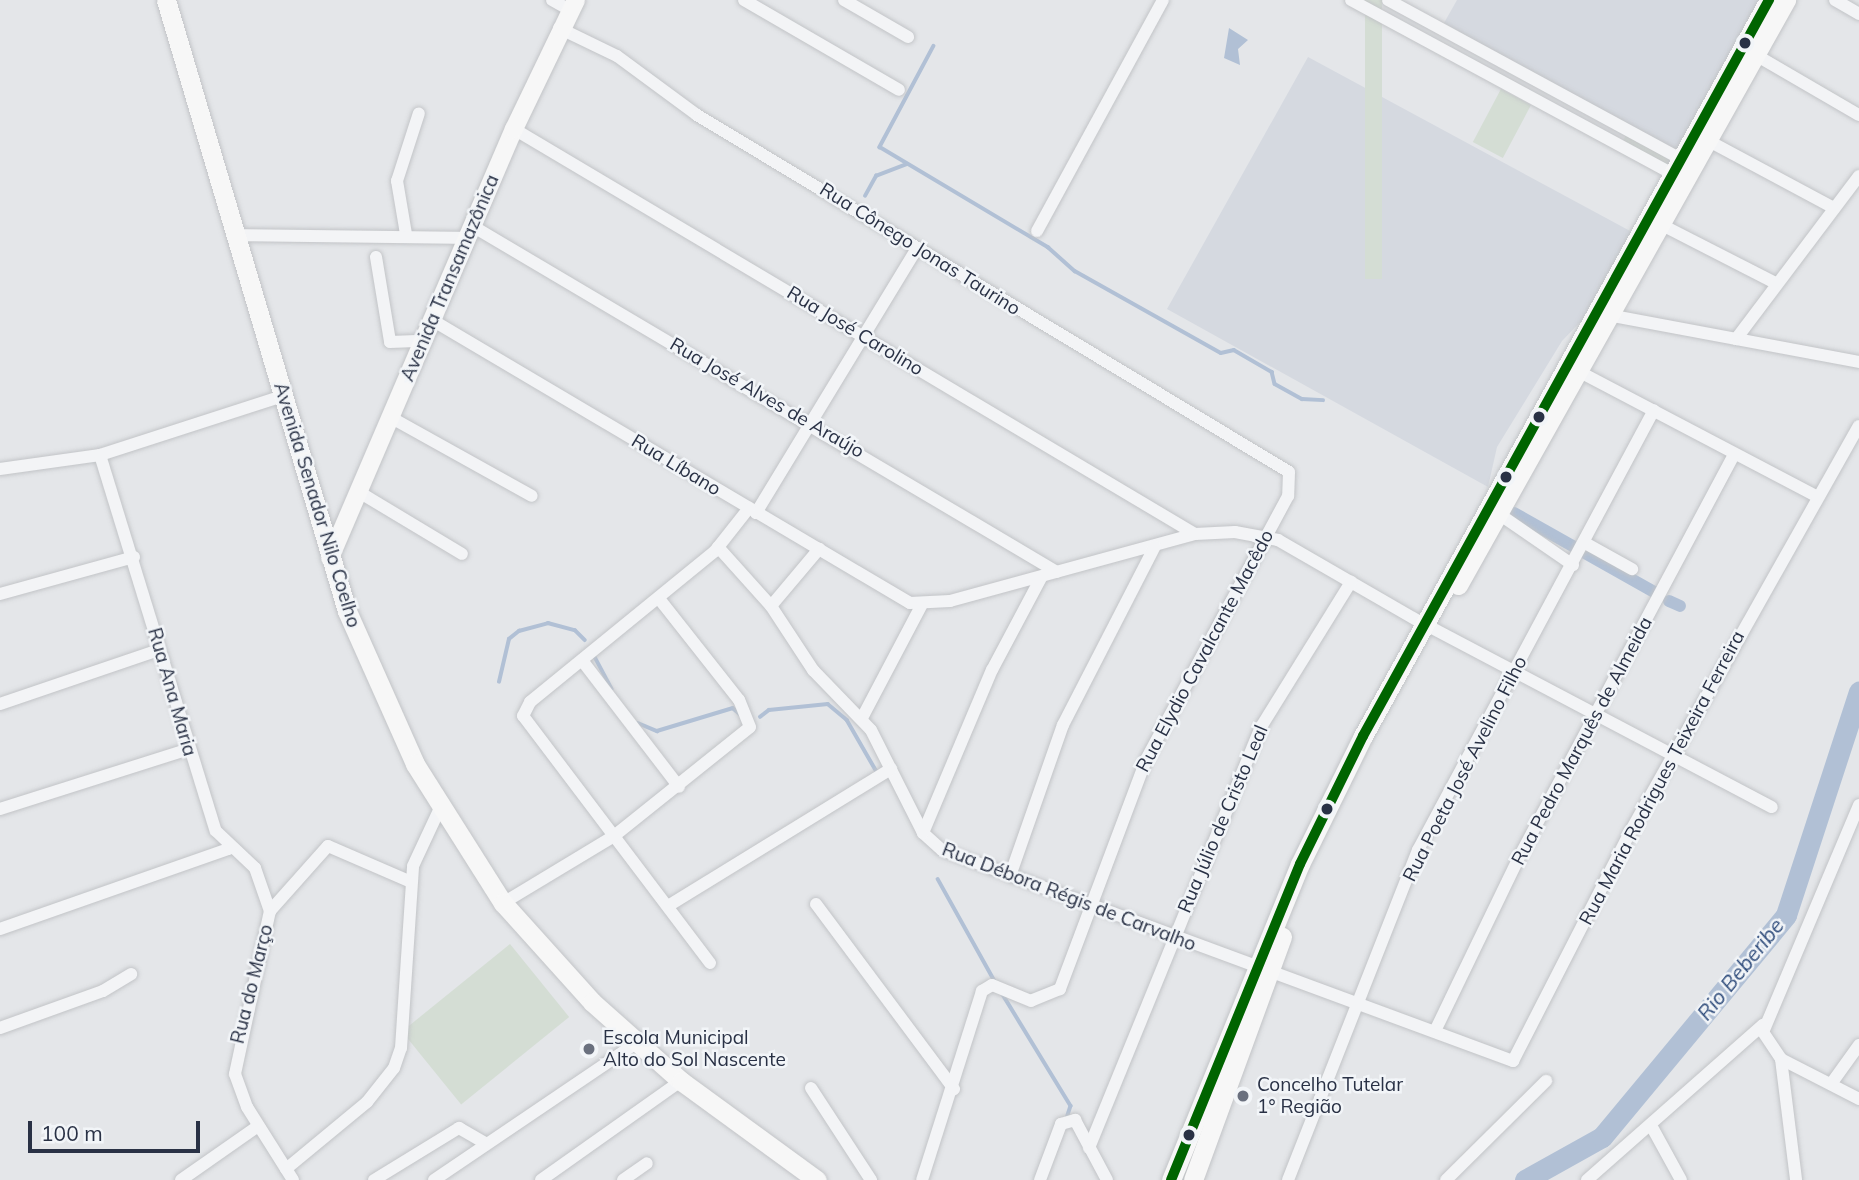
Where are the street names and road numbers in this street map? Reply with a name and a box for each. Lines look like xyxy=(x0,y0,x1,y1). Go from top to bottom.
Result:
street label: Avenida Transamazônica xyxy=(396,171,504,385)
street label: Rua Cônego Jonas Taurino xyxy=(816,178,1024,320)
street label: Rua José Carolino xyxy=(783,281,927,381)
street label: Rua José Alves de Araújo xyxy=(666,333,868,463)
street label: Avenida Senador Nilo Coelho xyxy=(269,380,365,630)
street label: Rua Líbano xyxy=(627,429,725,501)
street label: Rua Elydio Cavalcante Macêdo xyxy=(1131,526,1279,776)
street label: Rua Pedro Marquês de Almeida xyxy=(1507,613,1657,869)
street label: Rua Ana Maria xyxy=(143,625,201,759)
street label: Rua Maria Rodrigues Teixeira Ferreira xyxy=(1574,627,1750,929)
street label: Rua Poeta José Avelino Filho xyxy=(1398,653,1532,885)
street label: Rua Júlio de Cristo Leal xyxy=(1173,722,1273,916)
street label: Rua Débora Régis de Carvalho xyxy=(939,838,1199,956)
street label: Rua do Março xyxy=(226,922,278,1046)

